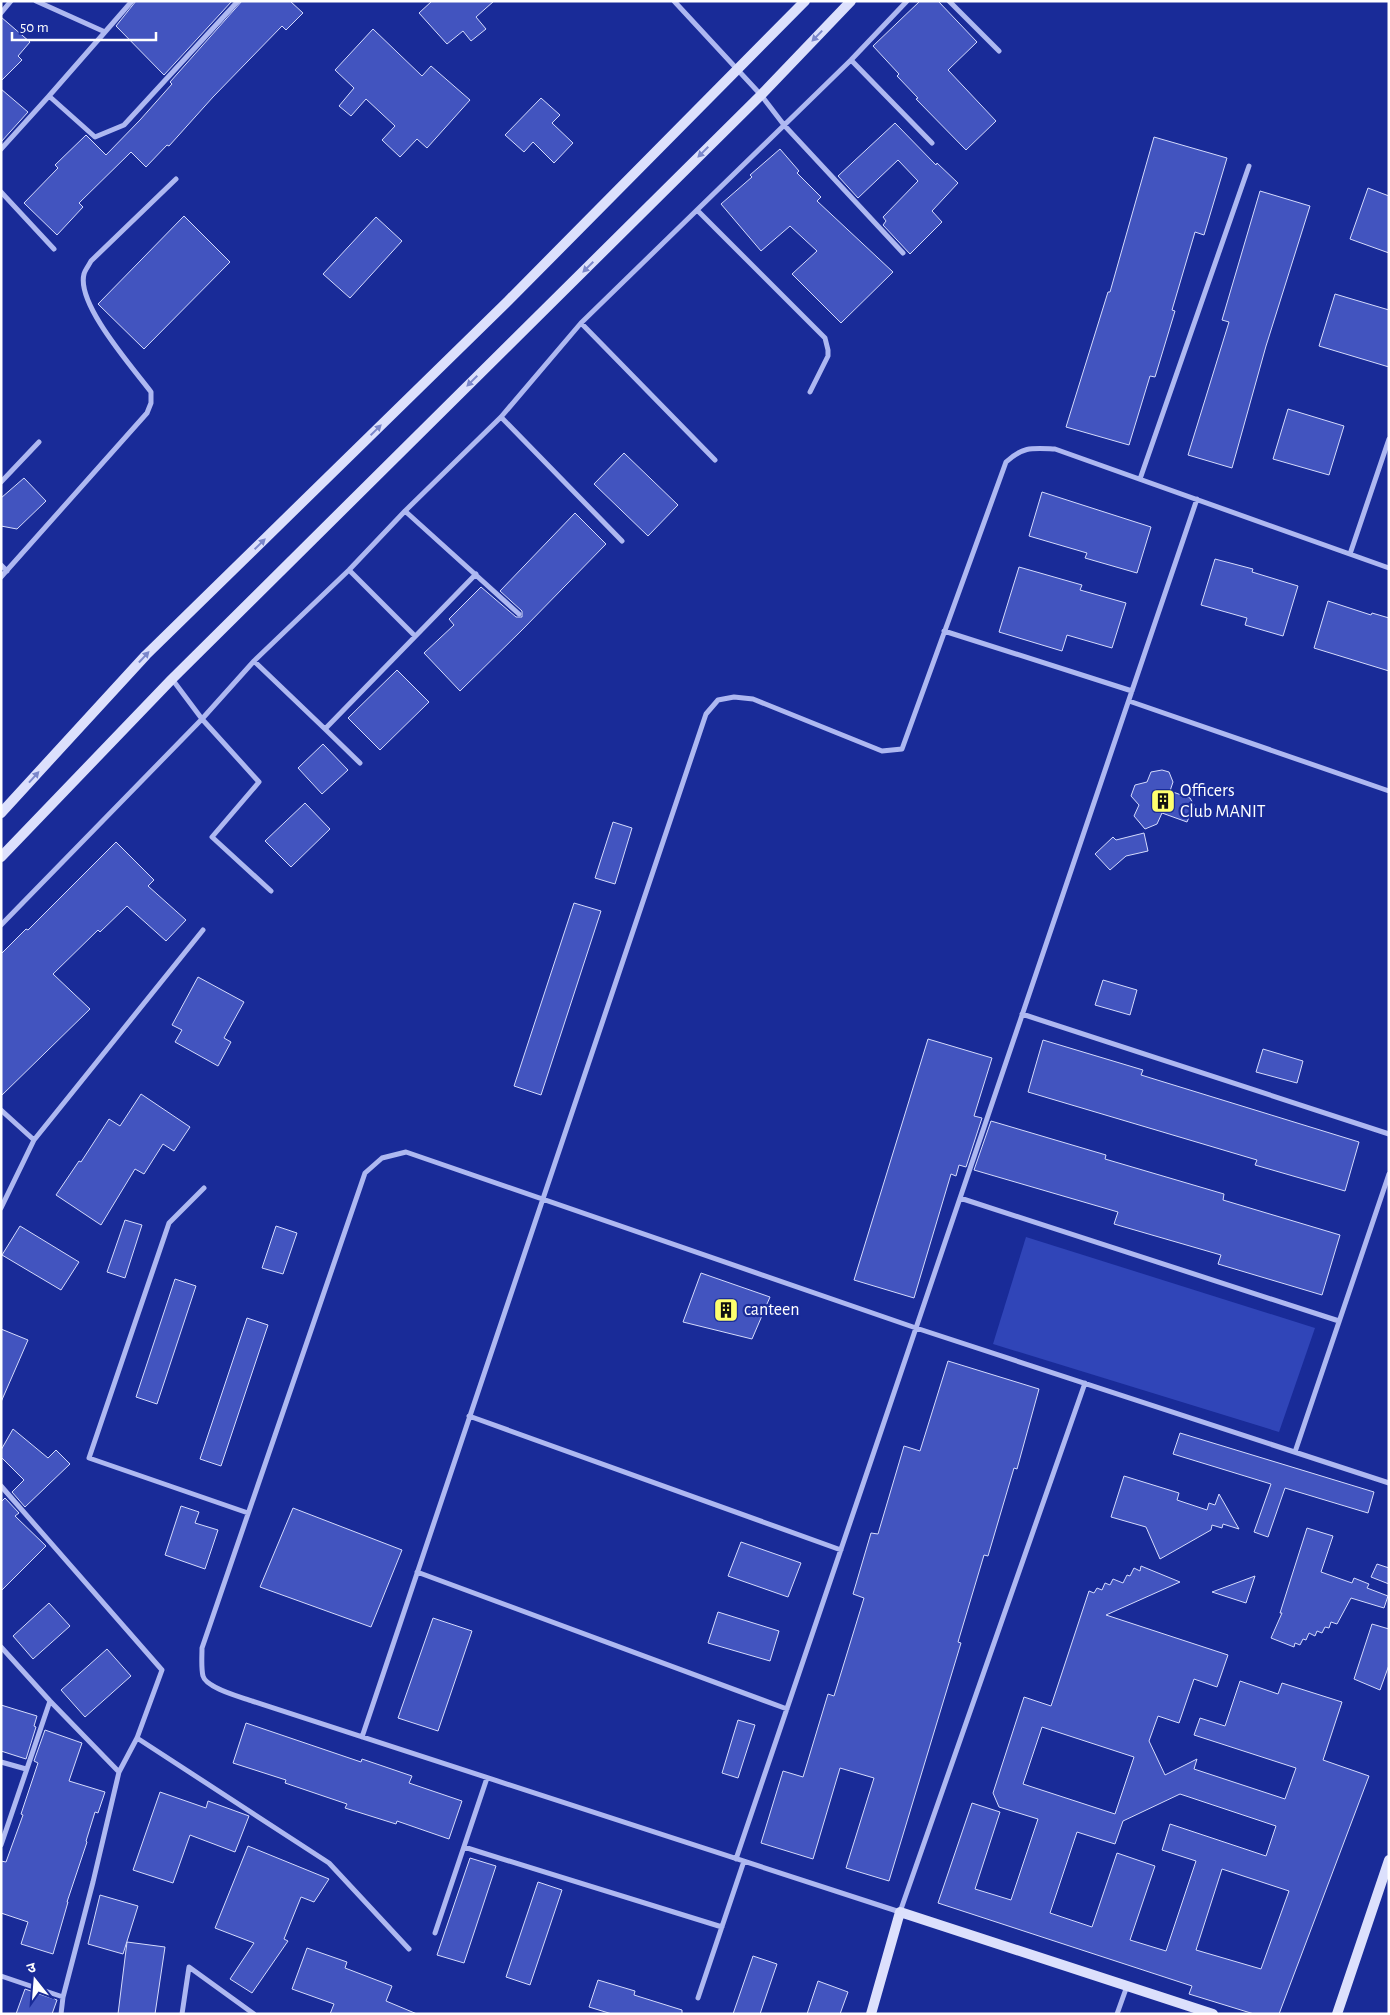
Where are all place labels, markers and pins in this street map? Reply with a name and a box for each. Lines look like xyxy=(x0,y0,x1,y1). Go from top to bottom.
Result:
place label: Officers Club MANIT xyxy=(1180,782,1266,821)
building icon: Officers Club MANIT xyxy=(1150,788,1176,814)
building icon: canteen xyxy=(713,1297,739,1323)
place label: canteen xyxy=(744,1301,800,1319)

